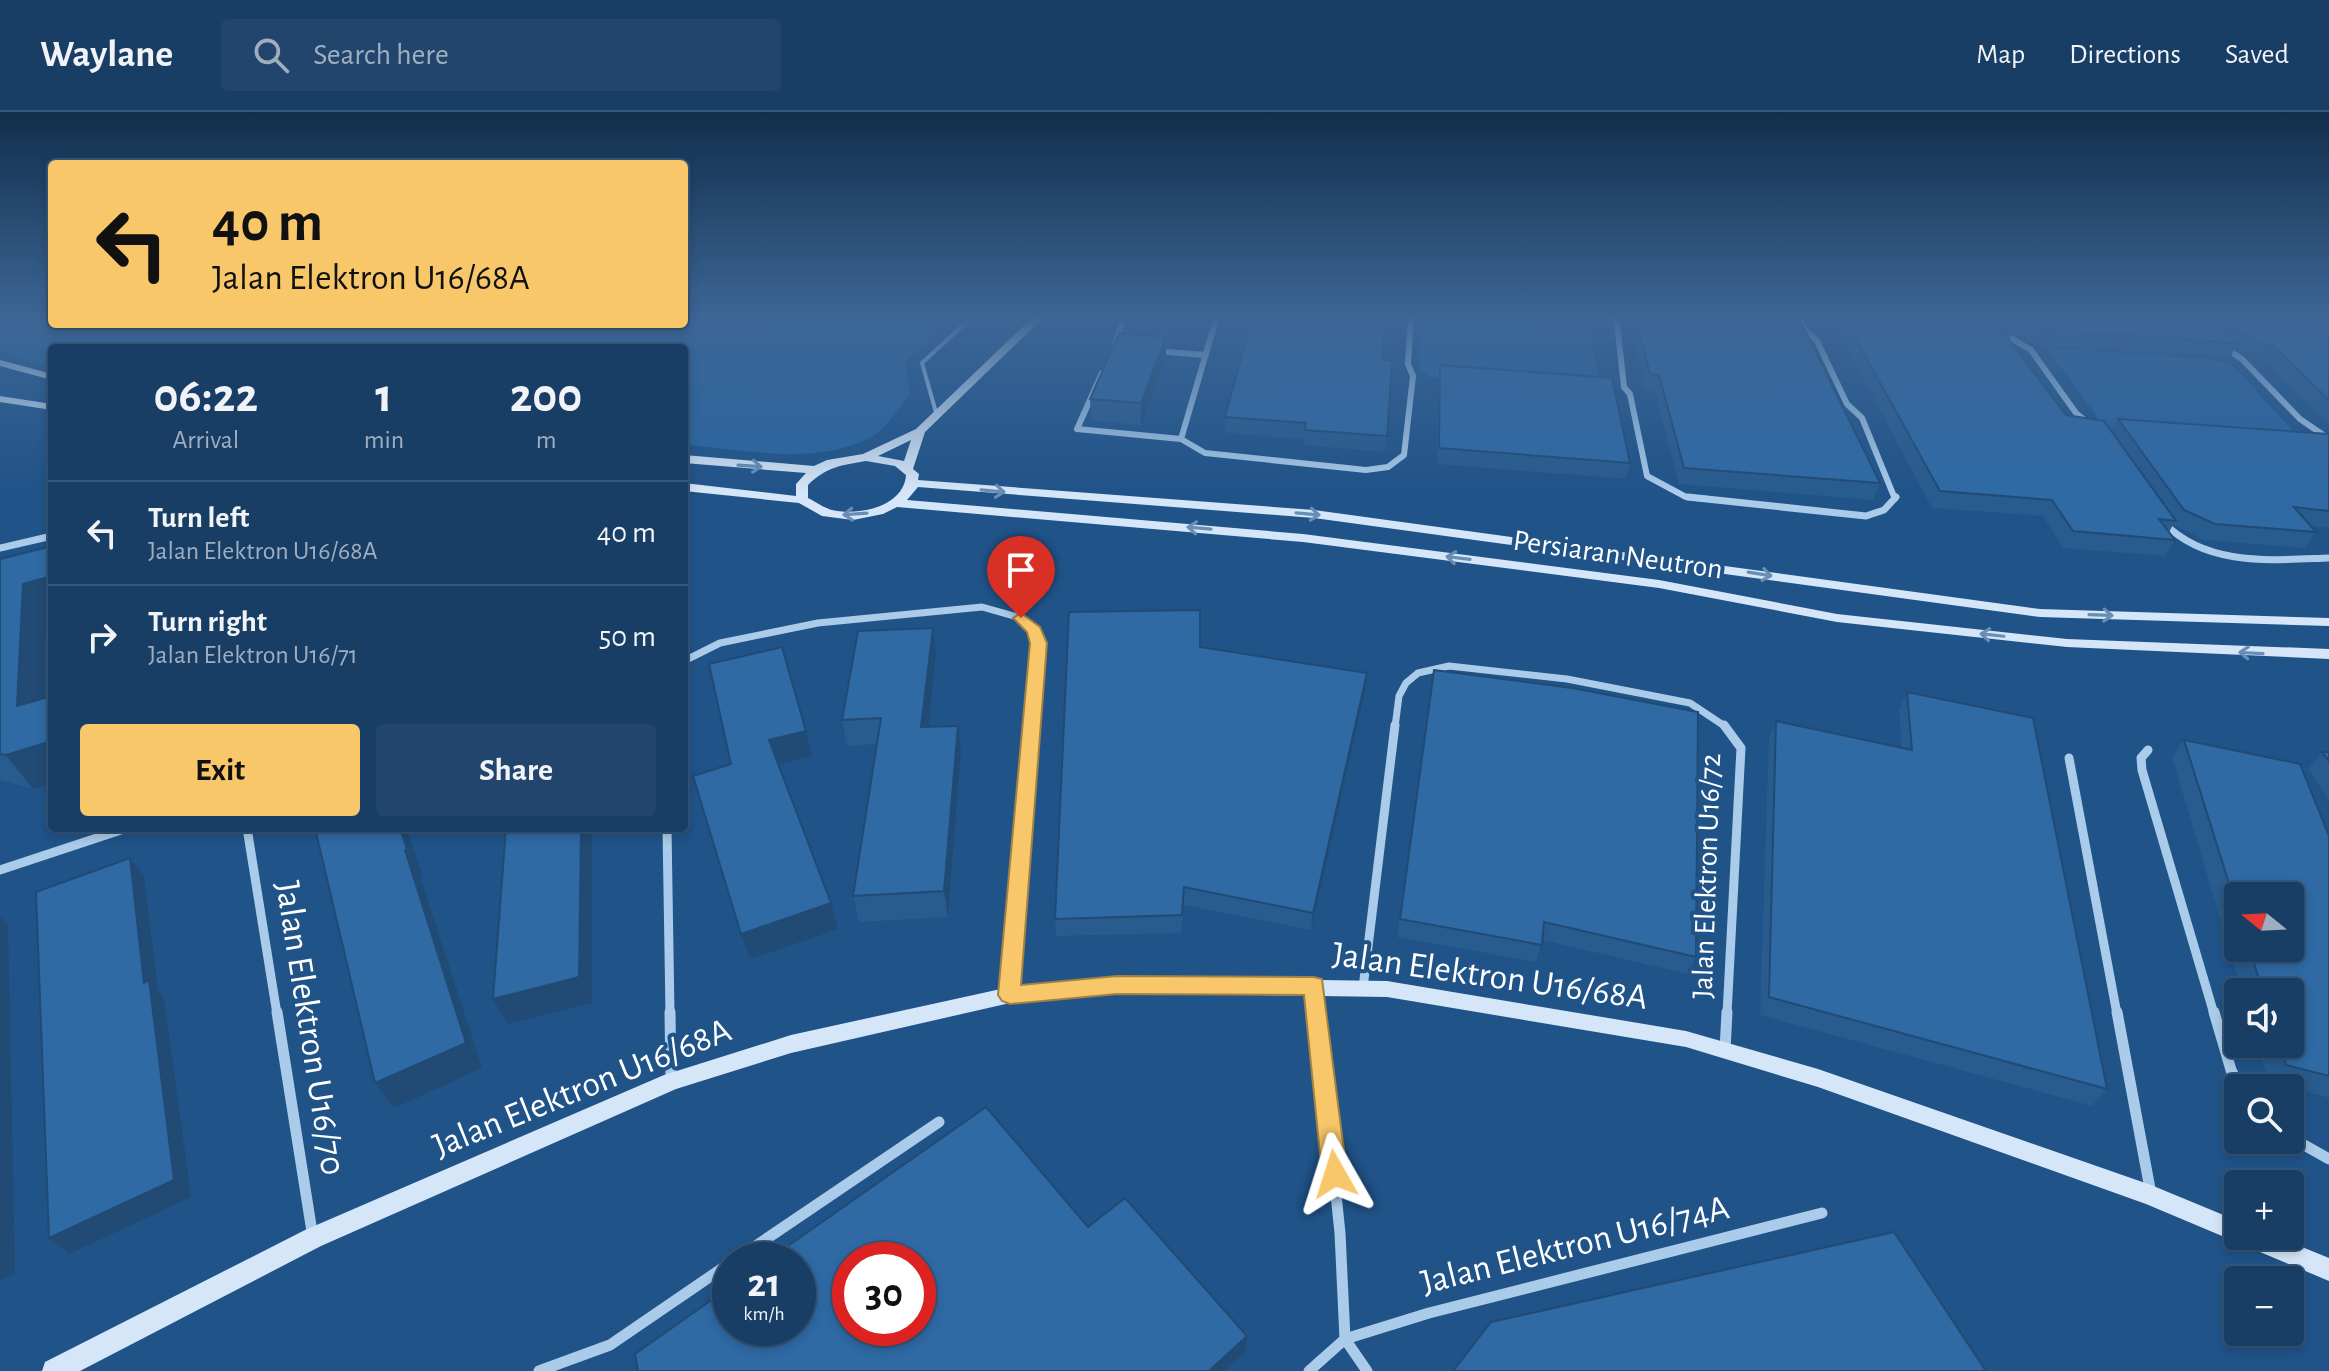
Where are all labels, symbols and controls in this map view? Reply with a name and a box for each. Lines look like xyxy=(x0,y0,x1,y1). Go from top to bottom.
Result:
search box xyxy=(221,19,781,91)
icon: search xyxy=(249,33,293,77)
text: Waylane xyxy=(40,36,173,74)
text: Search here xyxy=(313,40,449,70)
text: Map xyxy=(1976,41,2025,69)
text: Directions xyxy=(2069,41,2181,69)
text: Saved xyxy=(2225,41,2289,69)
icon: left xyxy=(80,192,184,296)
text: 40 m xyxy=(212,195,323,251)
text: Jalan Elektron U16/68A xyxy=(212,260,530,296)
text: 06:22 xyxy=(154,373,258,421)
text: 1 xyxy=(375,373,393,421)
text: 200 xyxy=(510,373,582,421)
text: Arrival xyxy=(172,427,239,453)
text: min xyxy=(364,427,404,453)
text: m xyxy=(536,427,556,453)
one-way arrow xyxy=(736,459,763,474)
one-way arrow xyxy=(979,483,1006,498)
text: Turn left xyxy=(148,503,249,533)
one-way arrow xyxy=(842,507,869,522)
one-way arrow xyxy=(1294,507,1321,522)
icon: left xyxy=(80,511,124,555)
text: 40 m xyxy=(597,518,656,548)
one-way arrow xyxy=(1186,521,1213,536)
street label: Persiaran Neutron xyxy=(1511,525,1725,585)
pin xyxy=(987,536,1055,618)
text: Jalan Elektron U16/68A xyxy=(148,538,378,564)
icon: arrive xyxy=(999,548,1043,592)
one-way arrow xyxy=(1445,550,1471,565)
one-way arrow xyxy=(1747,567,1772,582)
text: Turn right xyxy=(148,607,267,637)
one-way arrow xyxy=(2087,608,2114,623)
icon: right xyxy=(80,615,124,659)
text: 50 m xyxy=(599,622,656,652)
one-way arrow xyxy=(1979,627,2006,642)
text: Jalan Elektron U16/71 xyxy=(148,642,358,668)
one-way arrow xyxy=(2238,645,2265,660)
button: Exit xyxy=(80,724,360,816)
button: Share xyxy=(376,724,656,816)
street label: Jalan Elektron U16/72 xyxy=(1688,753,1726,999)
street label: Jalan Elektron U16/70 xyxy=(269,878,351,1178)
north arrow xyxy=(2224,882,2304,962)
map controls xyxy=(2224,882,2304,1346)
street label: Jalan Elektron U16/68A xyxy=(1330,936,1650,1016)
button: sound xyxy=(2224,978,2304,1058)
street label: Jalan Elektron U16/68A xyxy=(428,1012,736,1164)
button: search xyxy=(2224,1074,2304,1154)
position arrow xyxy=(1293,1132,1377,1216)
button: + xyxy=(2224,1170,2304,1250)
street label: Jalan Elektron U16/74A xyxy=(1417,1189,1733,1301)
speed limit sign: 30 xyxy=(832,1242,936,1346)
text: 21 xyxy=(747,1264,781,1304)
button: − xyxy=(2224,1266,2304,1346)
text: km/h xyxy=(743,1304,785,1324)

